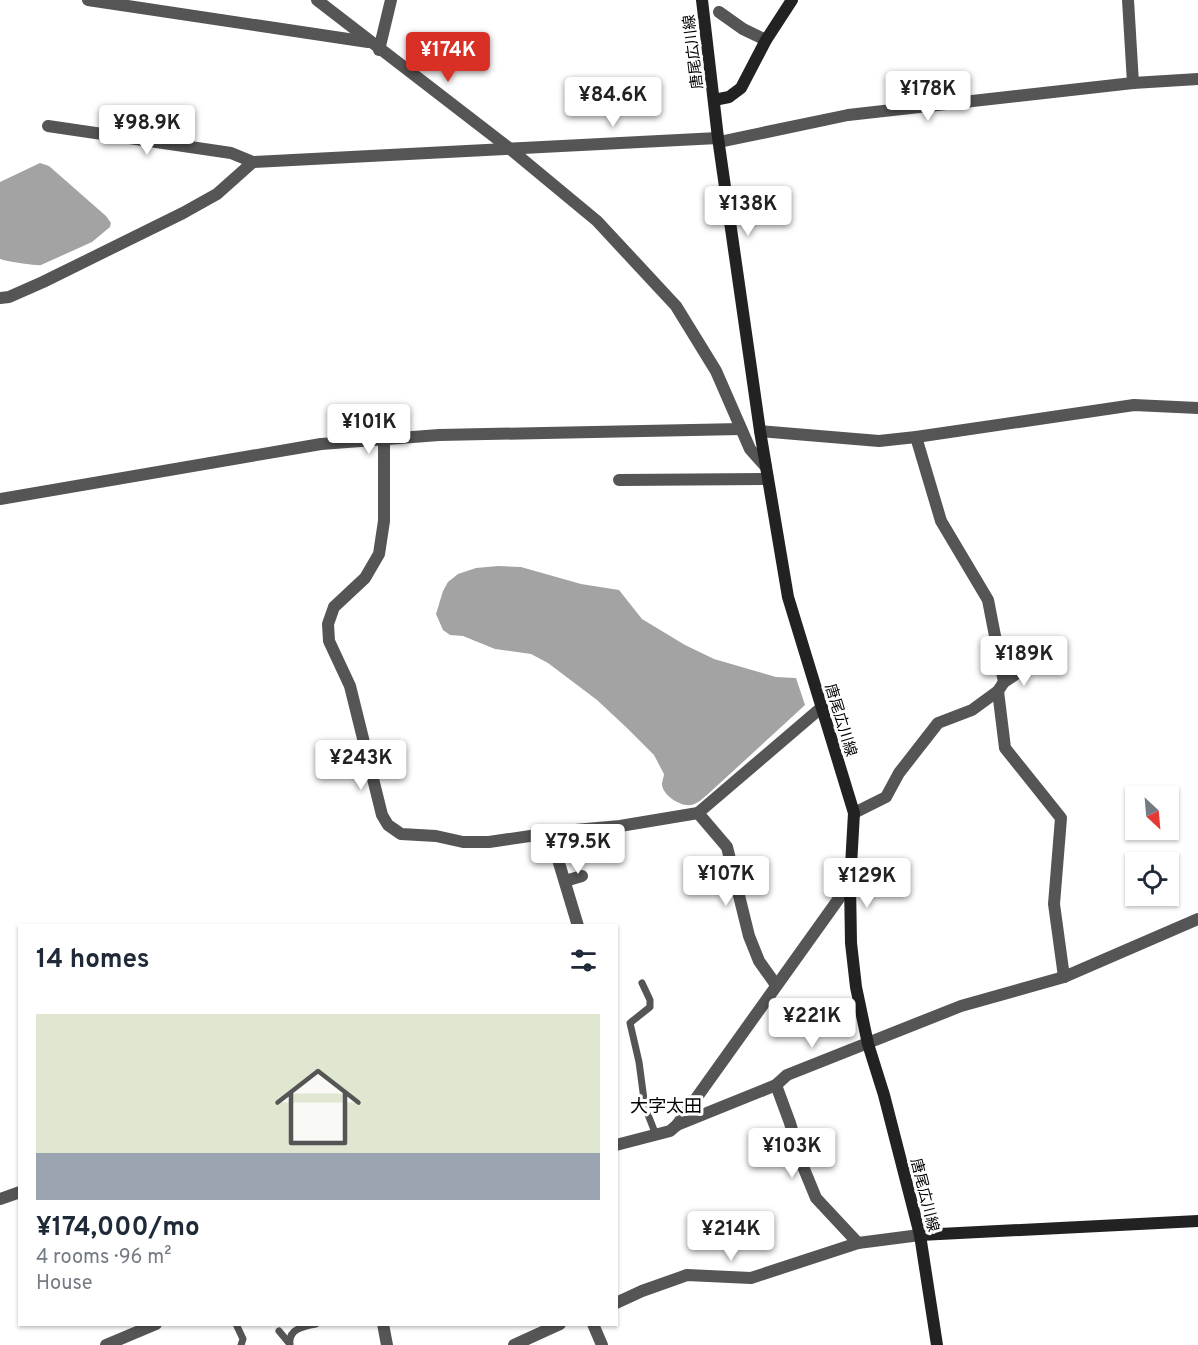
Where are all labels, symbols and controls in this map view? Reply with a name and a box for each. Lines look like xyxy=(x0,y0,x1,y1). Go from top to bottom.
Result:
street label: 唐尾広川線 xyxy=(680,13,708,90)
pin: ¥174K xyxy=(406,32,490,83)
text: ¥174K xyxy=(420,38,476,64)
pin: ¥178K xyxy=(886,71,970,122)
pin: ¥84.6K xyxy=(564,77,662,128)
text: ¥178K xyxy=(900,77,956,103)
text: ¥84.6K xyxy=(579,83,647,109)
pin: ¥98.9K xyxy=(98,105,196,156)
text: ¥98.9K xyxy=(113,111,181,137)
pin: ¥138K xyxy=(706,186,790,237)
text: ¥138K xyxy=(719,192,777,218)
pin: ¥101K xyxy=(327,404,411,455)
text: ¥101K xyxy=(341,410,397,436)
pin: ¥189K xyxy=(982,636,1066,687)
text: ¥189K xyxy=(994,642,1054,668)
street label: 唐尾広川線 xyxy=(820,682,860,759)
pin: ¥243K xyxy=(319,740,403,791)
text: ¥243K xyxy=(329,746,393,772)
north arrow xyxy=(1125,786,1179,840)
map controls xyxy=(1125,786,1179,906)
pin: ¥79.5K xyxy=(529,824,627,875)
text: ¥79.5K xyxy=(545,830,611,856)
button: locate xyxy=(1125,852,1179,906)
pin: ¥107K xyxy=(684,856,768,907)
pin: ¥129K xyxy=(825,858,909,909)
text: ¥107K xyxy=(697,862,755,888)
text: ¥129K xyxy=(838,864,896,890)
text: 14 homes xyxy=(36,944,150,977)
icon: filters xyxy=(567,944,600,977)
pin: ¥221K xyxy=(770,998,854,1049)
text: ¥221K xyxy=(783,1004,841,1030)
icon: home xyxy=(264,1053,372,1161)
district label: 大字太田 xyxy=(630,1096,702,1119)
pin: ¥103K xyxy=(750,1128,834,1179)
text: ¥103K xyxy=(762,1134,822,1160)
street label: 唐尾広川線 xyxy=(905,1157,942,1234)
pin: ¥214K xyxy=(689,1211,773,1262)
text: ¥174,000/mo xyxy=(36,1212,200,1245)
text: ¥214K xyxy=(701,1217,761,1243)
text: 4 rooms · 96 m² xyxy=(36,1245,171,1271)
text: House xyxy=(36,1271,92,1297)

